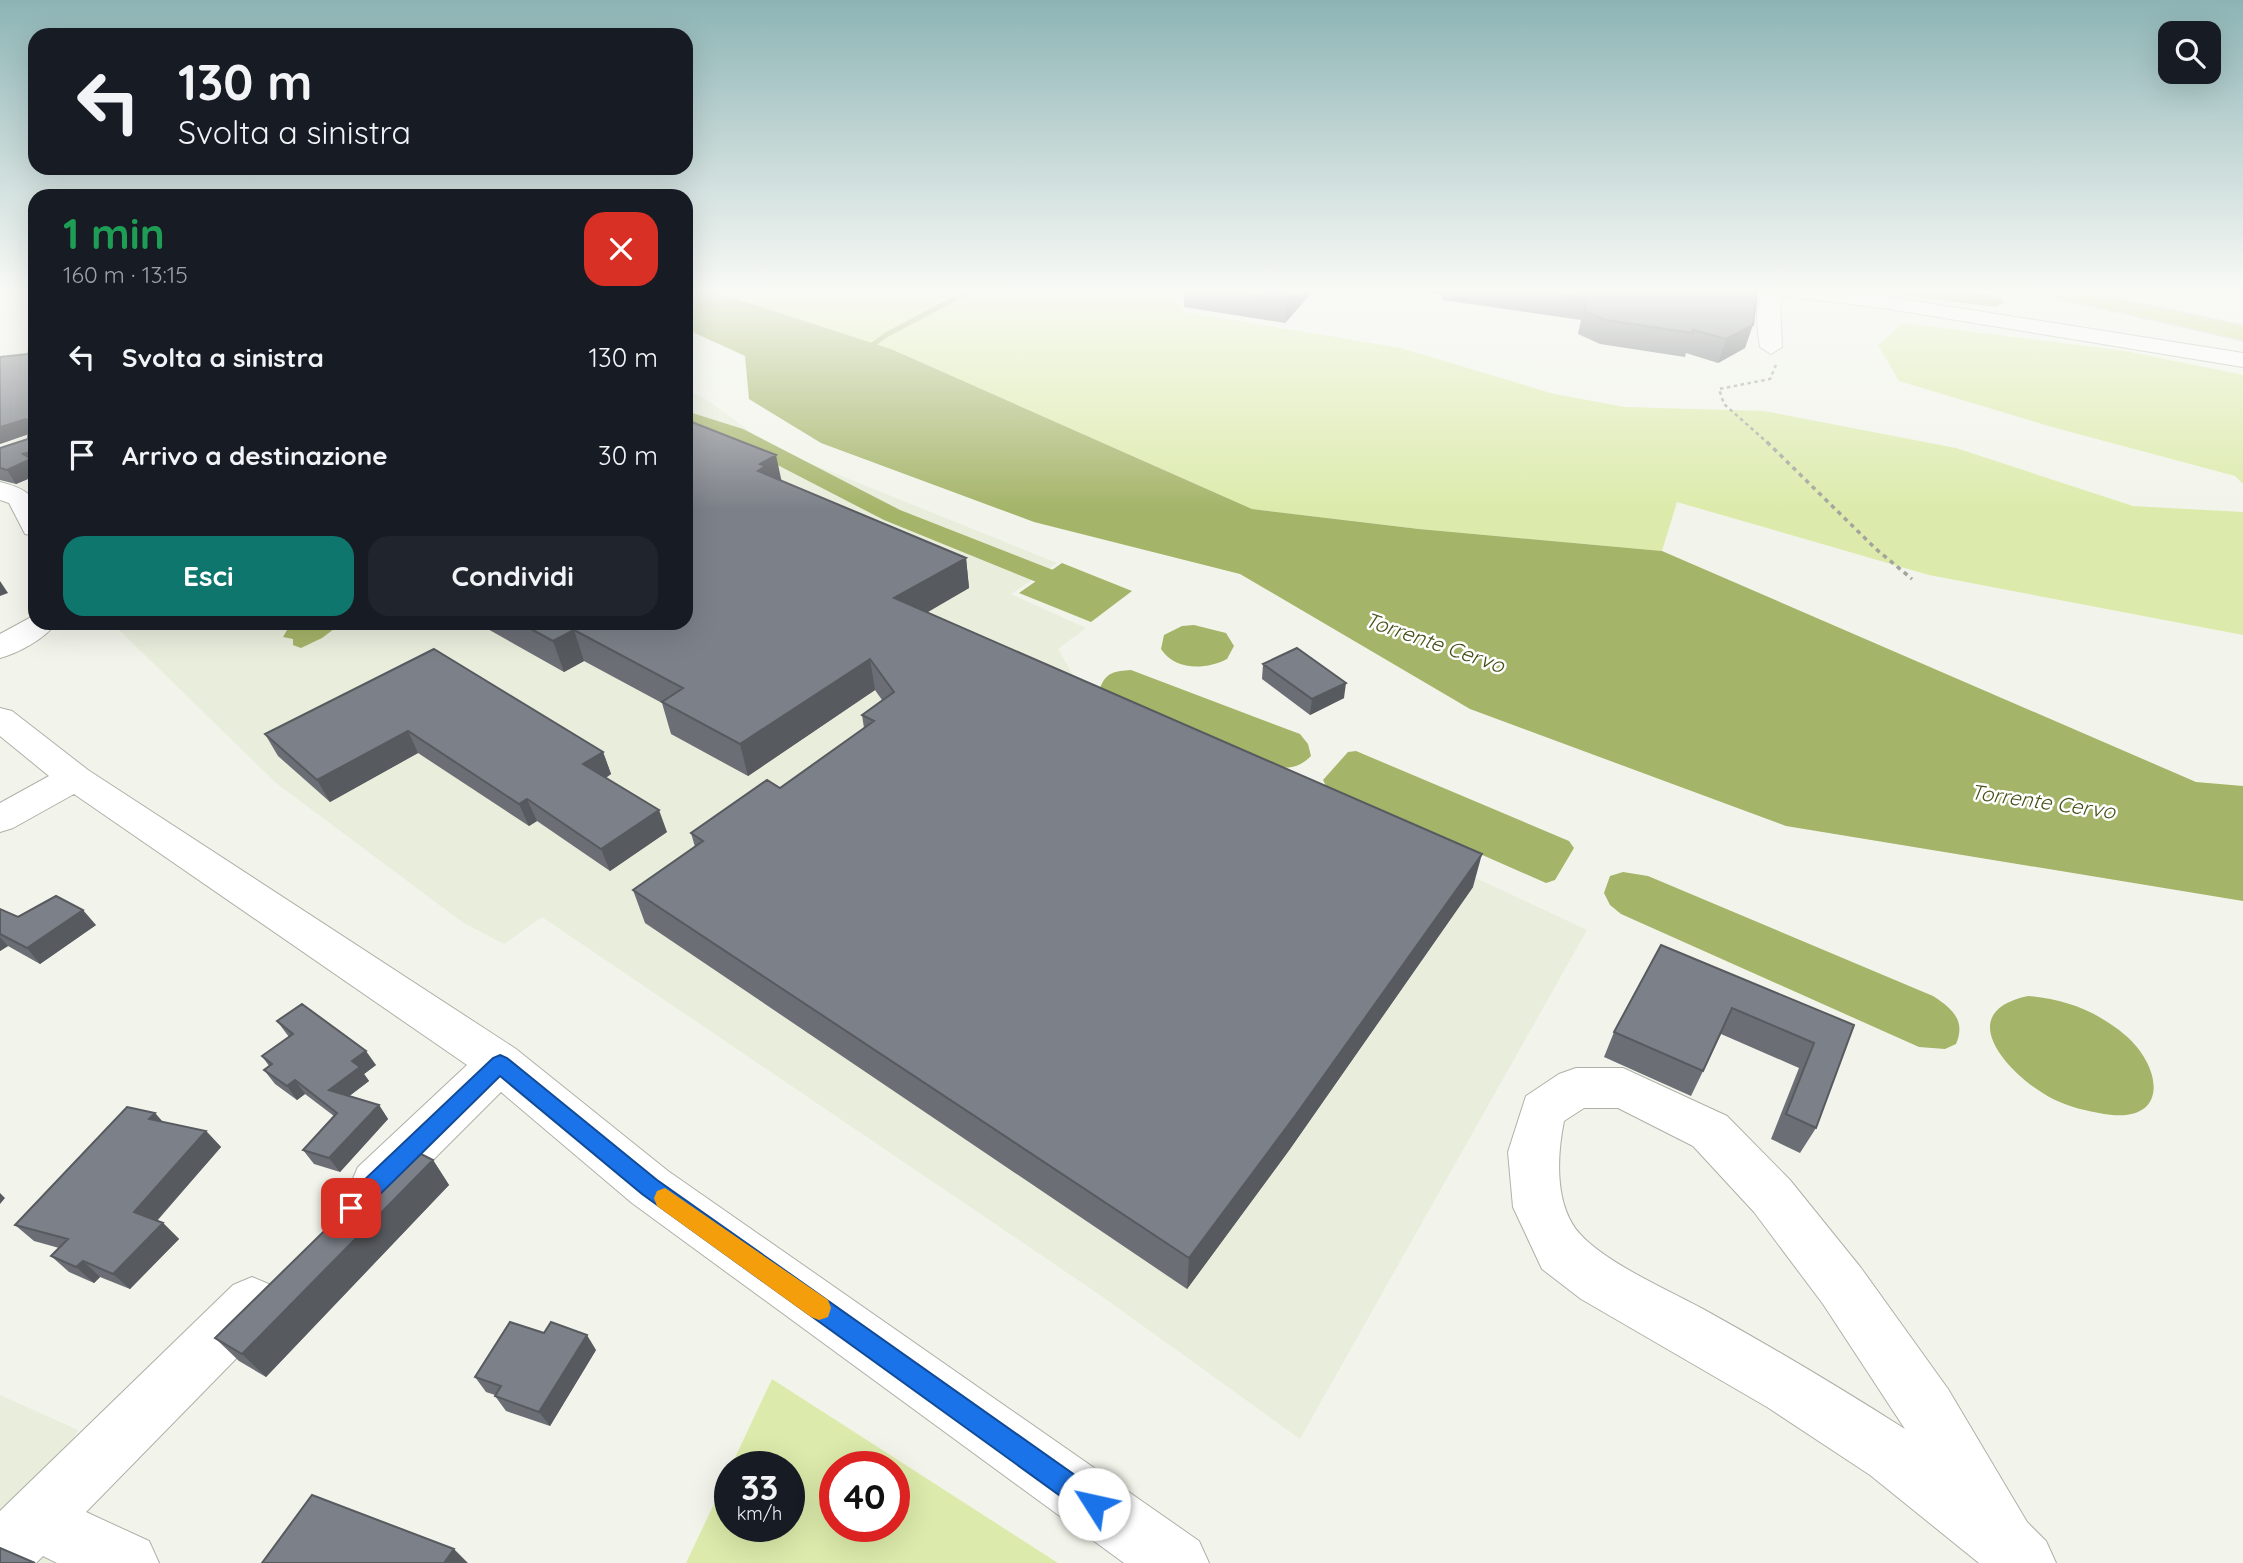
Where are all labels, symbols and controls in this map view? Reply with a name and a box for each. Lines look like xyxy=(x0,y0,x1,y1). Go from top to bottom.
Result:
map controls xyxy=(2158,21,2221,84)
button: search xyxy=(2158,21,2221,84)
text: 130 m xyxy=(178,51,312,112)
icon: left xyxy=(63,56,154,147)
text: Svolta a sinistra xyxy=(178,112,411,152)
text: 1 min xyxy=(63,207,165,260)
button: close xyxy=(584,212,658,286)
text: 160 m · 13:15 xyxy=(63,260,188,289)
icon: left xyxy=(63,338,101,376)
text: Svolta a sinistra xyxy=(122,341,324,374)
text: 130 m xyxy=(588,341,658,374)
icon: arrive xyxy=(63,436,101,474)
text: Arrivo a destinazione xyxy=(122,439,388,472)
text: 30 m xyxy=(598,439,658,472)
button: Esci xyxy=(63,536,354,616)
button: Condividi xyxy=(368,536,658,616)
water label: Torrente Cervo xyxy=(1362,606,1509,678)
water label: Torrente Cervo xyxy=(1969,778,2118,824)
pin xyxy=(321,1178,381,1238)
icon: arrive xyxy=(332,1189,370,1227)
speed limit sign: 40 xyxy=(819,1451,910,1542)
text: 33 xyxy=(741,1465,778,1509)
position arrow xyxy=(1057,1467,1131,1541)
text: km/h xyxy=(737,1502,782,1525)

